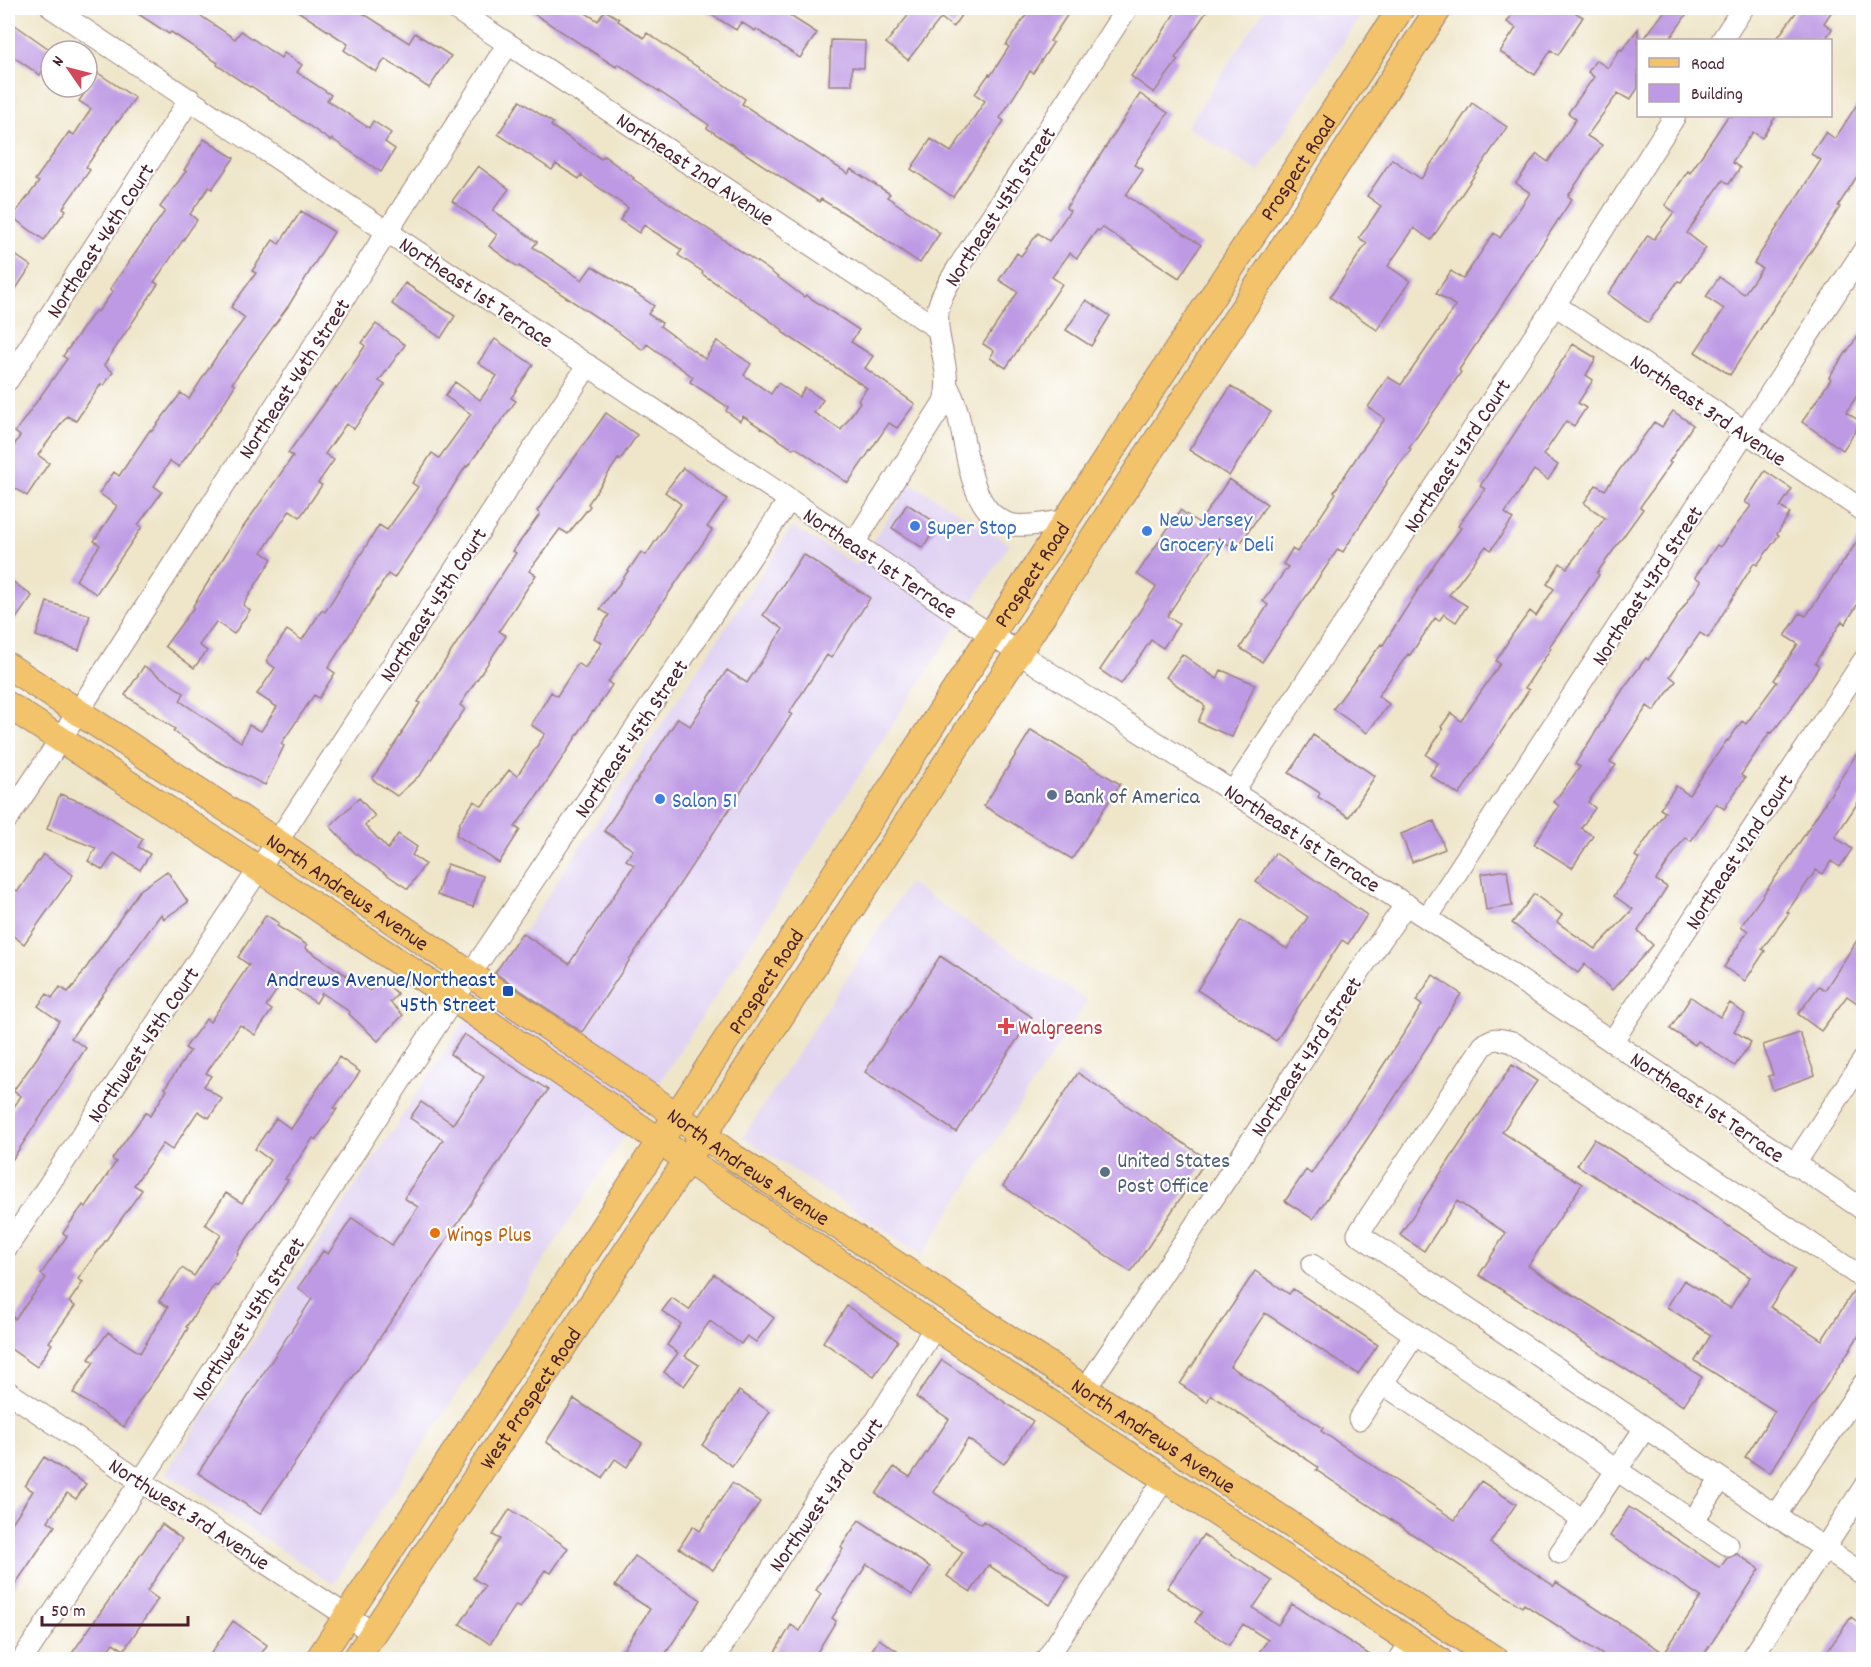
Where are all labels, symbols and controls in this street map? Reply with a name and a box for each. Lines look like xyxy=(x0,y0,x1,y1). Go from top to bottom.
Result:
north arrow xyxy=(39,39,99,99)
legend xyxy=(1637,39,1832,117)
text: N xyxy=(47,52,71,72)
text: Road xyxy=(1691,53,1725,78)
text: Building xyxy=(1691,83,1743,108)
street label: Northeast 2nd Avenue xyxy=(609,106,779,235)
street label: Prospect Road xyxy=(1254,110,1346,228)
street label: Northeast 45th Street xyxy=(938,122,1065,294)
street label: Northeast 46th Court xyxy=(40,158,164,325)
street label: Northeast 1st Terrace xyxy=(392,231,558,357)
street label: Northeast 46th Street xyxy=(232,293,360,466)
street label: Northeast 3rd Avenue xyxy=(1623,348,1792,476)
street label: Northeast 43rd Court xyxy=(1397,374,1520,540)
street label: Northeast 43rd Street xyxy=(1585,501,1712,673)
street label: Northeast 1st Terrace xyxy=(796,502,962,628)
place label: New Jersey Grocery & Deli xyxy=(1159,506,1274,562)
place label: Super Stop xyxy=(927,514,1017,545)
street label: Prospect Road xyxy=(988,517,1080,635)
marker: Super Stop xyxy=(908,519,922,533)
street label: Northeast 45th Court xyxy=(373,523,497,689)
marker: New Jersey Grocery & Deli xyxy=(1140,524,1154,538)
street label: Northeast 45th Street xyxy=(568,654,698,825)
street label: Northeast 42nd Court xyxy=(1679,769,1803,937)
street label: Northeast 1st Terrace xyxy=(1217,778,1385,902)
place label: Bank of America xyxy=(1064,783,1200,814)
place label: Salon 51 xyxy=(672,787,737,818)
marker: Bank of America xyxy=(1045,788,1059,802)
marker: Salon 51 xyxy=(653,792,667,806)
street label: North Andrews Avenue xyxy=(259,827,434,960)
street label: Prospect Road xyxy=(722,924,814,1042)
street label: Northwest 45th Court xyxy=(81,962,209,1130)
place label: Andrews Avenue/Northeast 45th Street xyxy=(266,966,496,1022)
street label: Northeast 43rd Street xyxy=(1244,972,1371,1144)
marker: Andrews Avenue/Northeast 45th Street xyxy=(501,984,515,998)
place label: Walgreens xyxy=(1018,1014,1103,1045)
marker: Walgreens xyxy=(999,1019,1013,1033)
street label: Northeast 1st Terrace xyxy=(1623,1046,1789,1172)
street label: North Andrews Avenue xyxy=(659,1102,835,1235)
place label: United States Post Office xyxy=(1117,1147,1230,1203)
marker: United States Post Office xyxy=(1098,1165,1112,1179)
place label: Wings Plus xyxy=(447,1221,532,1252)
marker: Wings Plus xyxy=(428,1226,442,1240)
street label: Northwest 45th Street xyxy=(185,1232,314,1408)
street label: West Prospect Road xyxy=(474,1322,591,1477)
street label: North Andrews Avenue xyxy=(1064,1372,1241,1503)
street label: Northwest 43rd Court xyxy=(763,1413,893,1579)
street label: Northwest 3rd Avenue xyxy=(101,1452,275,1580)
scale bar xyxy=(42,1589,188,1627)
text: 50 m xyxy=(51,1600,86,1625)

